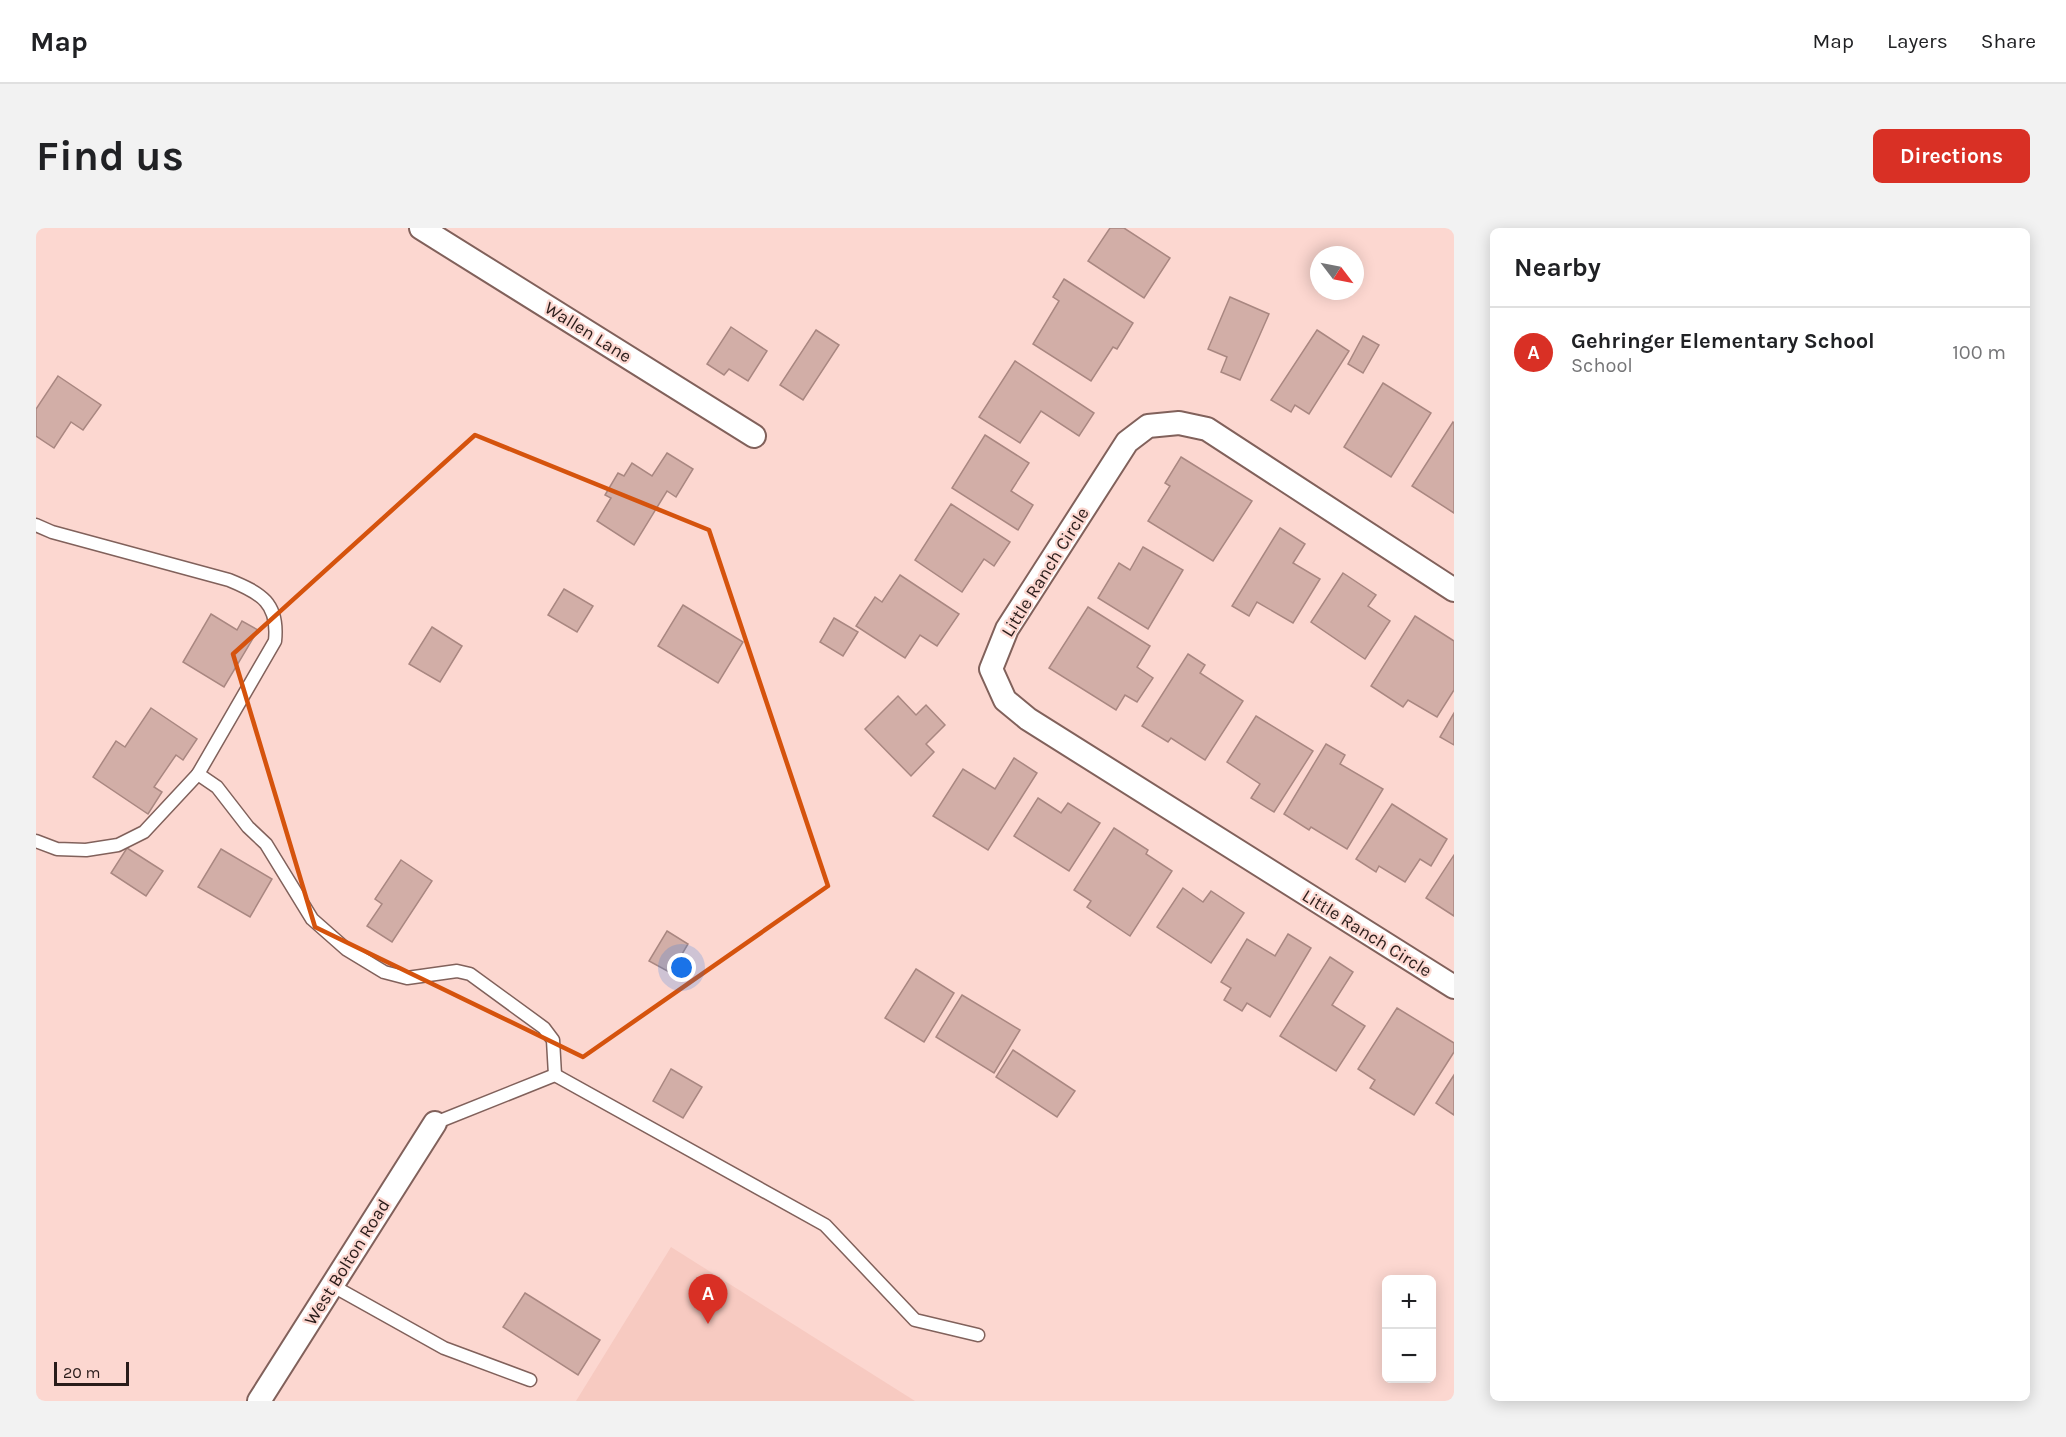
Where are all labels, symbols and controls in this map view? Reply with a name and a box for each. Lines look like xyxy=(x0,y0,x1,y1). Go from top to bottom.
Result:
text: Map xyxy=(30,25,88,58)
text: Map xyxy=(1812,29,1854,53)
text: Layers xyxy=(1887,29,1948,53)
text: Share xyxy=(1981,29,2036,53)
button: Directions xyxy=(1873,129,2030,183)
text: Find us xyxy=(36,131,184,181)
north arrow xyxy=(1310,246,1364,300)
text: Nearby xyxy=(1514,252,1601,283)
street label: Wallen Lane xyxy=(540,297,636,367)
text: Gehringer Elementary School xyxy=(1571,328,1875,354)
text: A xyxy=(1527,341,1540,364)
text: 100 m xyxy=(1952,341,2006,364)
text: School xyxy=(1571,354,1633,377)
street label: Little Ranch Circle xyxy=(996,503,1094,641)
street label: Little Ranch Circle xyxy=(1298,884,1436,982)
your location xyxy=(667,953,696,982)
street label: West Bolton Road xyxy=(299,1195,395,1329)
pin: A xyxy=(688,1274,728,1324)
map controls xyxy=(1382,1275,1436,1383)
button: + xyxy=(1382,1275,1436,1329)
button: − xyxy=(1382,1329,1436,1383)
scale bar xyxy=(54,1359,129,1386)
text: 20 m xyxy=(63,1363,101,1382)

